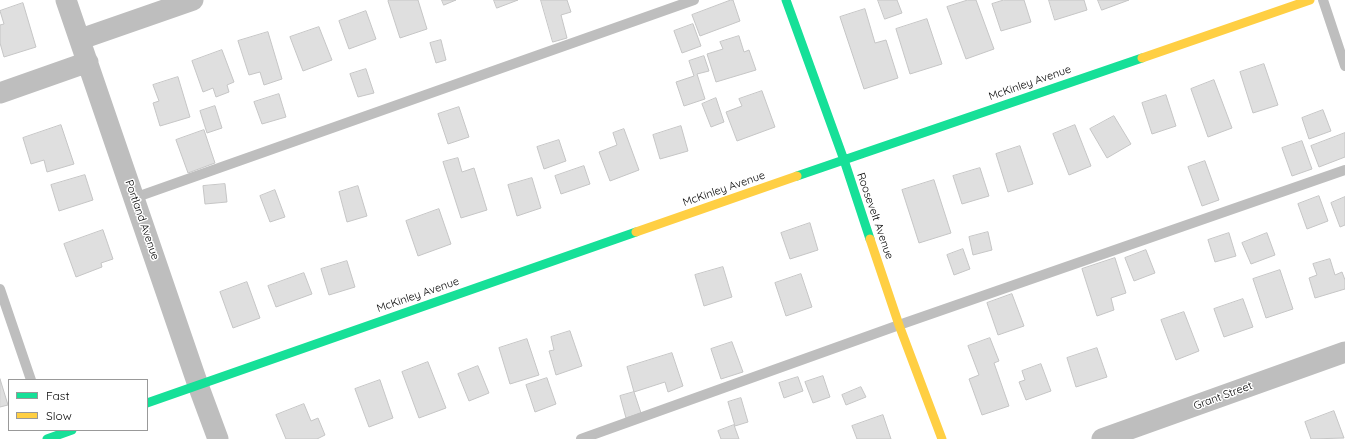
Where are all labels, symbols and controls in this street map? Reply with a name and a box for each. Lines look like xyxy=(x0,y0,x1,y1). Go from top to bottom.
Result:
street label: McKinley Avenue xyxy=(987,63,1073,103)
street label: McKinley Avenue xyxy=(681,169,767,209)
street label: Roosevelt Avenue xyxy=(854,171,896,261)
street label: Portland Avenue xyxy=(122,178,162,262)
street label: McKinley Avenue xyxy=(375,275,461,315)
legend xyxy=(8,379,148,431)
street label: Grant Street xyxy=(1192,379,1254,413)
text: Fast xyxy=(46,388,70,403)
text: Slow xyxy=(46,408,72,423)

